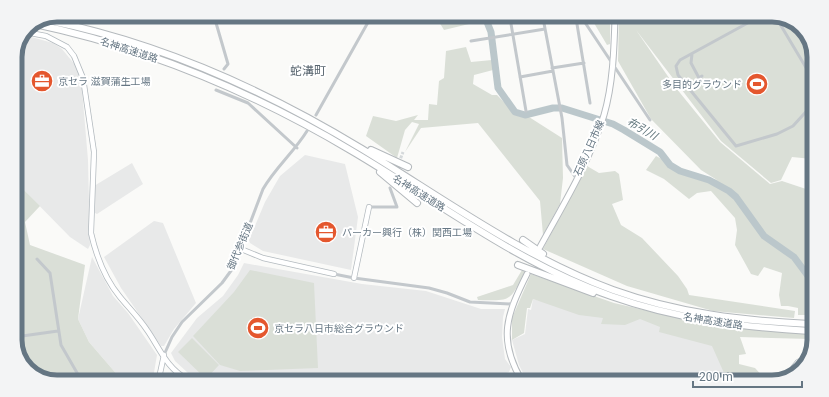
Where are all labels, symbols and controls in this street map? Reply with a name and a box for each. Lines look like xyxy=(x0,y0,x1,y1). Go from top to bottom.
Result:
street label: 名神高速道路 xyxy=(99,35,159,65)
district label: 蛇溝町 xyxy=(290,64,326,78)
office icon: 京セラ 滋賀蒲生工場 xyxy=(29,68,55,94)
sports icon: 多目的グラウンド xyxy=(744,71,770,97)
place label: 京セラ 滋賀蒲生工場 xyxy=(58,76,150,87)
place label: 多目的グラウンド xyxy=(662,79,742,90)
water label: 布引川 xyxy=(624,115,660,143)
street label: 石原八日市線 xyxy=(572,118,606,178)
street label: 名神高速道路 xyxy=(391,172,447,214)
office icon: パーカー興行（株）関西工場 xyxy=(313,219,339,245)
street label: 御代参街道 xyxy=(225,221,255,271)
place label: パーカー興行（株）関西工場 xyxy=(342,227,472,238)
street label: 名神高速道路 xyxy=(683,311,743,331)
sports icon: 京セラ八日市総合グラウンド xyxy=(245,315,271,341)
place label: 京セラ八日市総合グラウンド xyxy=(274,323,404,334)
scale bar xyxy=(693,363,802,389)
text: 200 m xyxy=(699,370,733,384)

